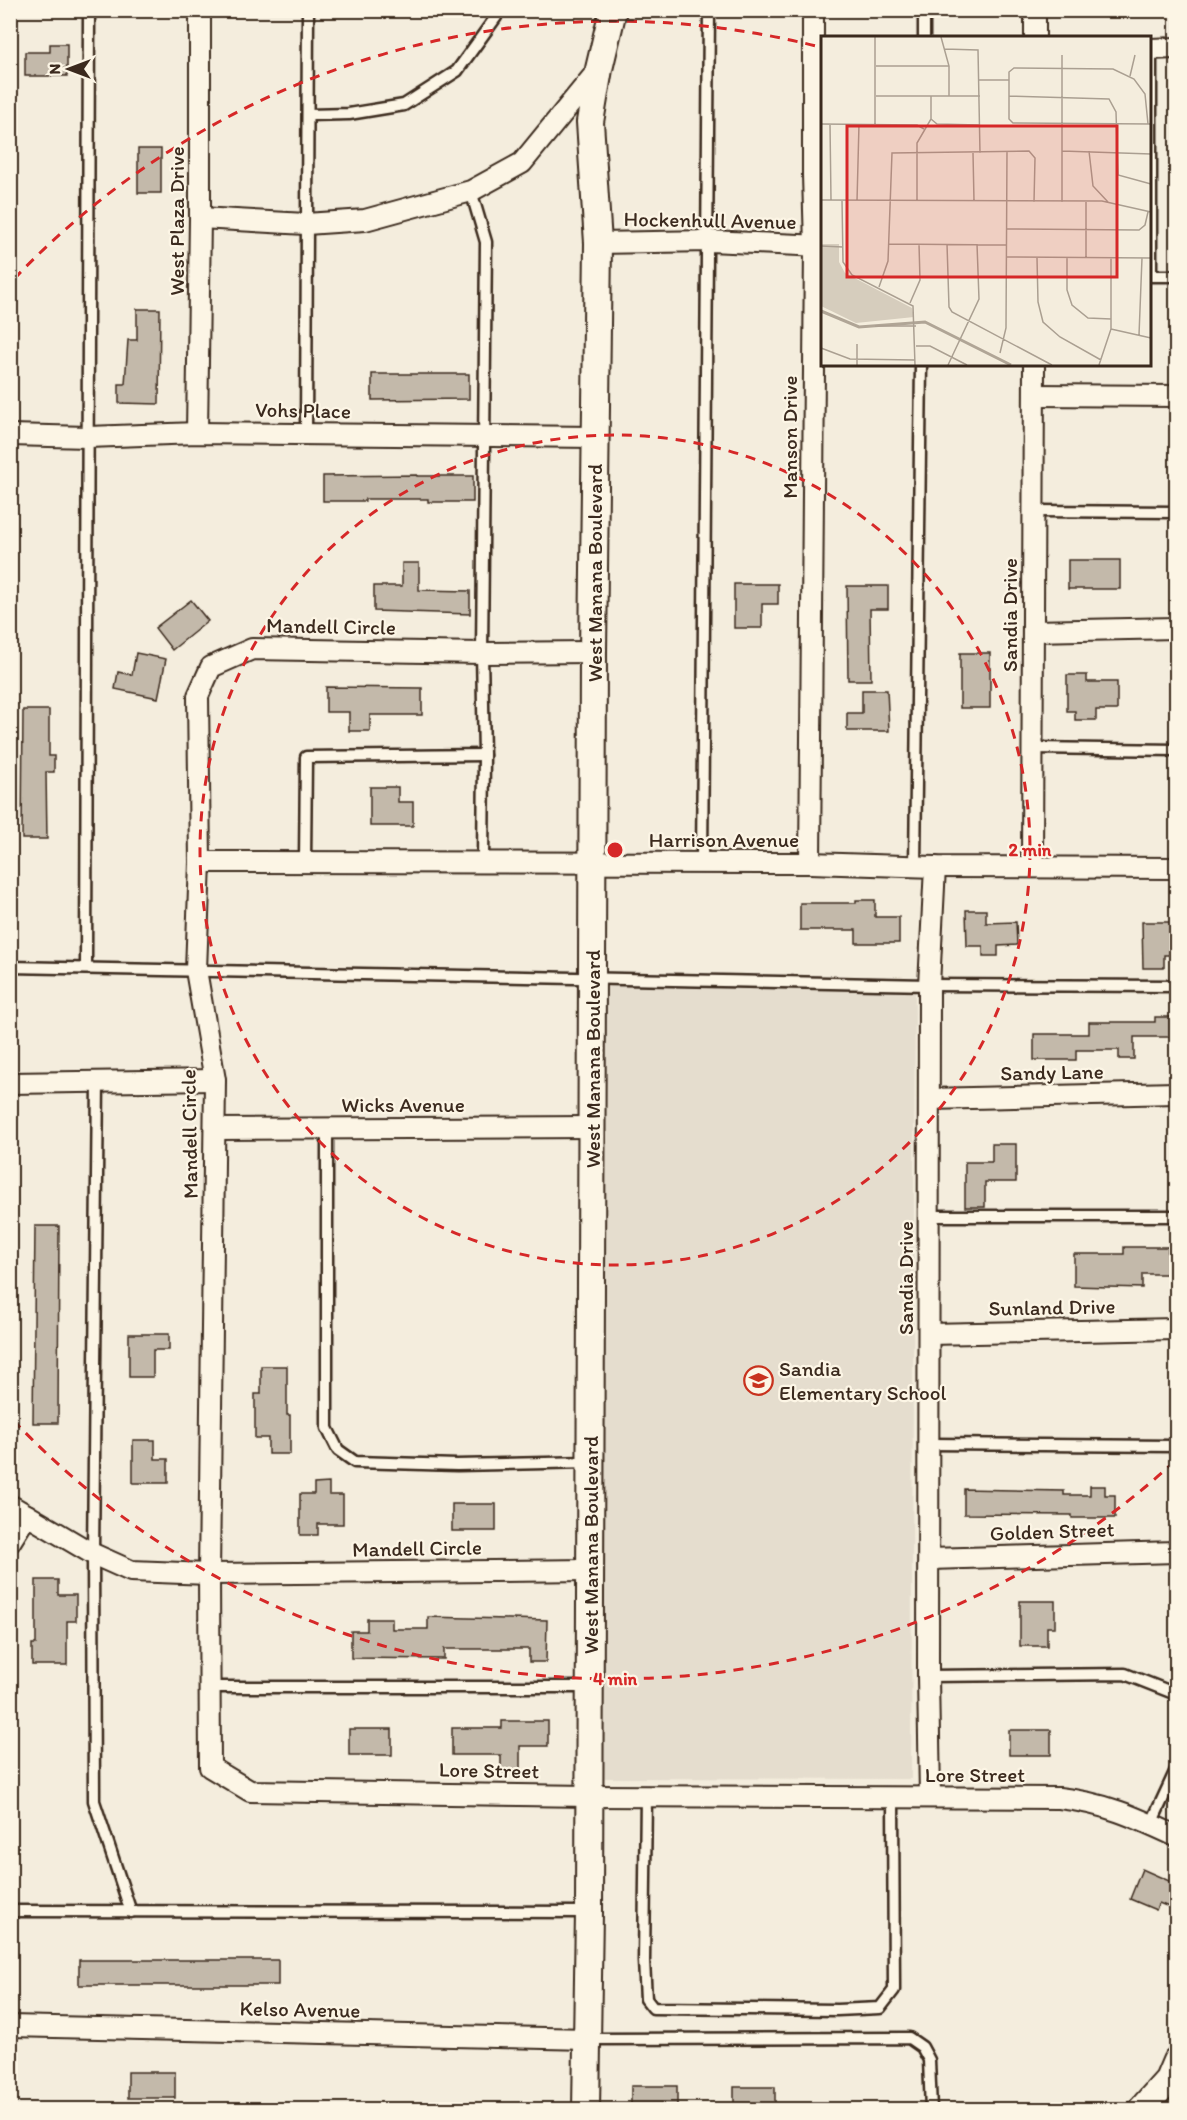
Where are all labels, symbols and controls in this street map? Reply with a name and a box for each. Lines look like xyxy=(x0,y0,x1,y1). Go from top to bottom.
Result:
inset map xyxy=(821,36,1151,366)
north arrow xyxy=(39,39,99,99)
text: N xyxy=(45,64,64,74)
street label: West Plaza Drive xyxy=(164,146,189,296)
street label: Hockenhull Avenue xyxy=(623,206,797,234)
street label: Manson Drive xyxy=(777,375,802,499)
street label: Vohs Place xyxy=(255,397,351,423)
street label: West Manana Boulevard xyxy=(582,464,607,682)
street label: Sandia Drive xyxy=(997,558,1022,672)
street label: Mandell Circle xyxy=(266,612,396,640)
street label: Harrison Avenue xyxy=(649,827,799,852)
text: 2 min xyxy=(1009,839,1052,861)
centre of rings xyxy=(605,840,625,860)
street label: West Manana Boulevard xyxy=(580,950,605,1168)
street label: Sandy Lane xyxy=(1000,1059,1104,1085)
street label: Mandell Circle xyxy=(175,1069,203,1199)
street label: Wicks Avenue xyxy=(341,1092,465,1117)
street label: Sandia Drive xyxy=(893,1221,918,1335)
street label: Sunland Drive xyxy=(988,1293,1116,1321)
place label: Sandia Elementary School xyxy=(779,1356,947,1405)
school or university icon: Sandia Elementary School xyxy=(742,1364,774,1396)
street label: West Manana Boulevard xyxy=(578,1436,603,1654)
street label: Golden Street xyxy=(989,1516,1115,1546)
street label: Mandell Circle xyxy=(352,1534,482,1562)
text: 4 min xyxy=(593,1668,638,1690)
street label: Lore Street xyxy=(439,1757,540,1783)
street label: Lore Street xyxy=(925,1762,1025,1787)
street label: Kelso Avenue xyxy=(239,1995,361,2023)

